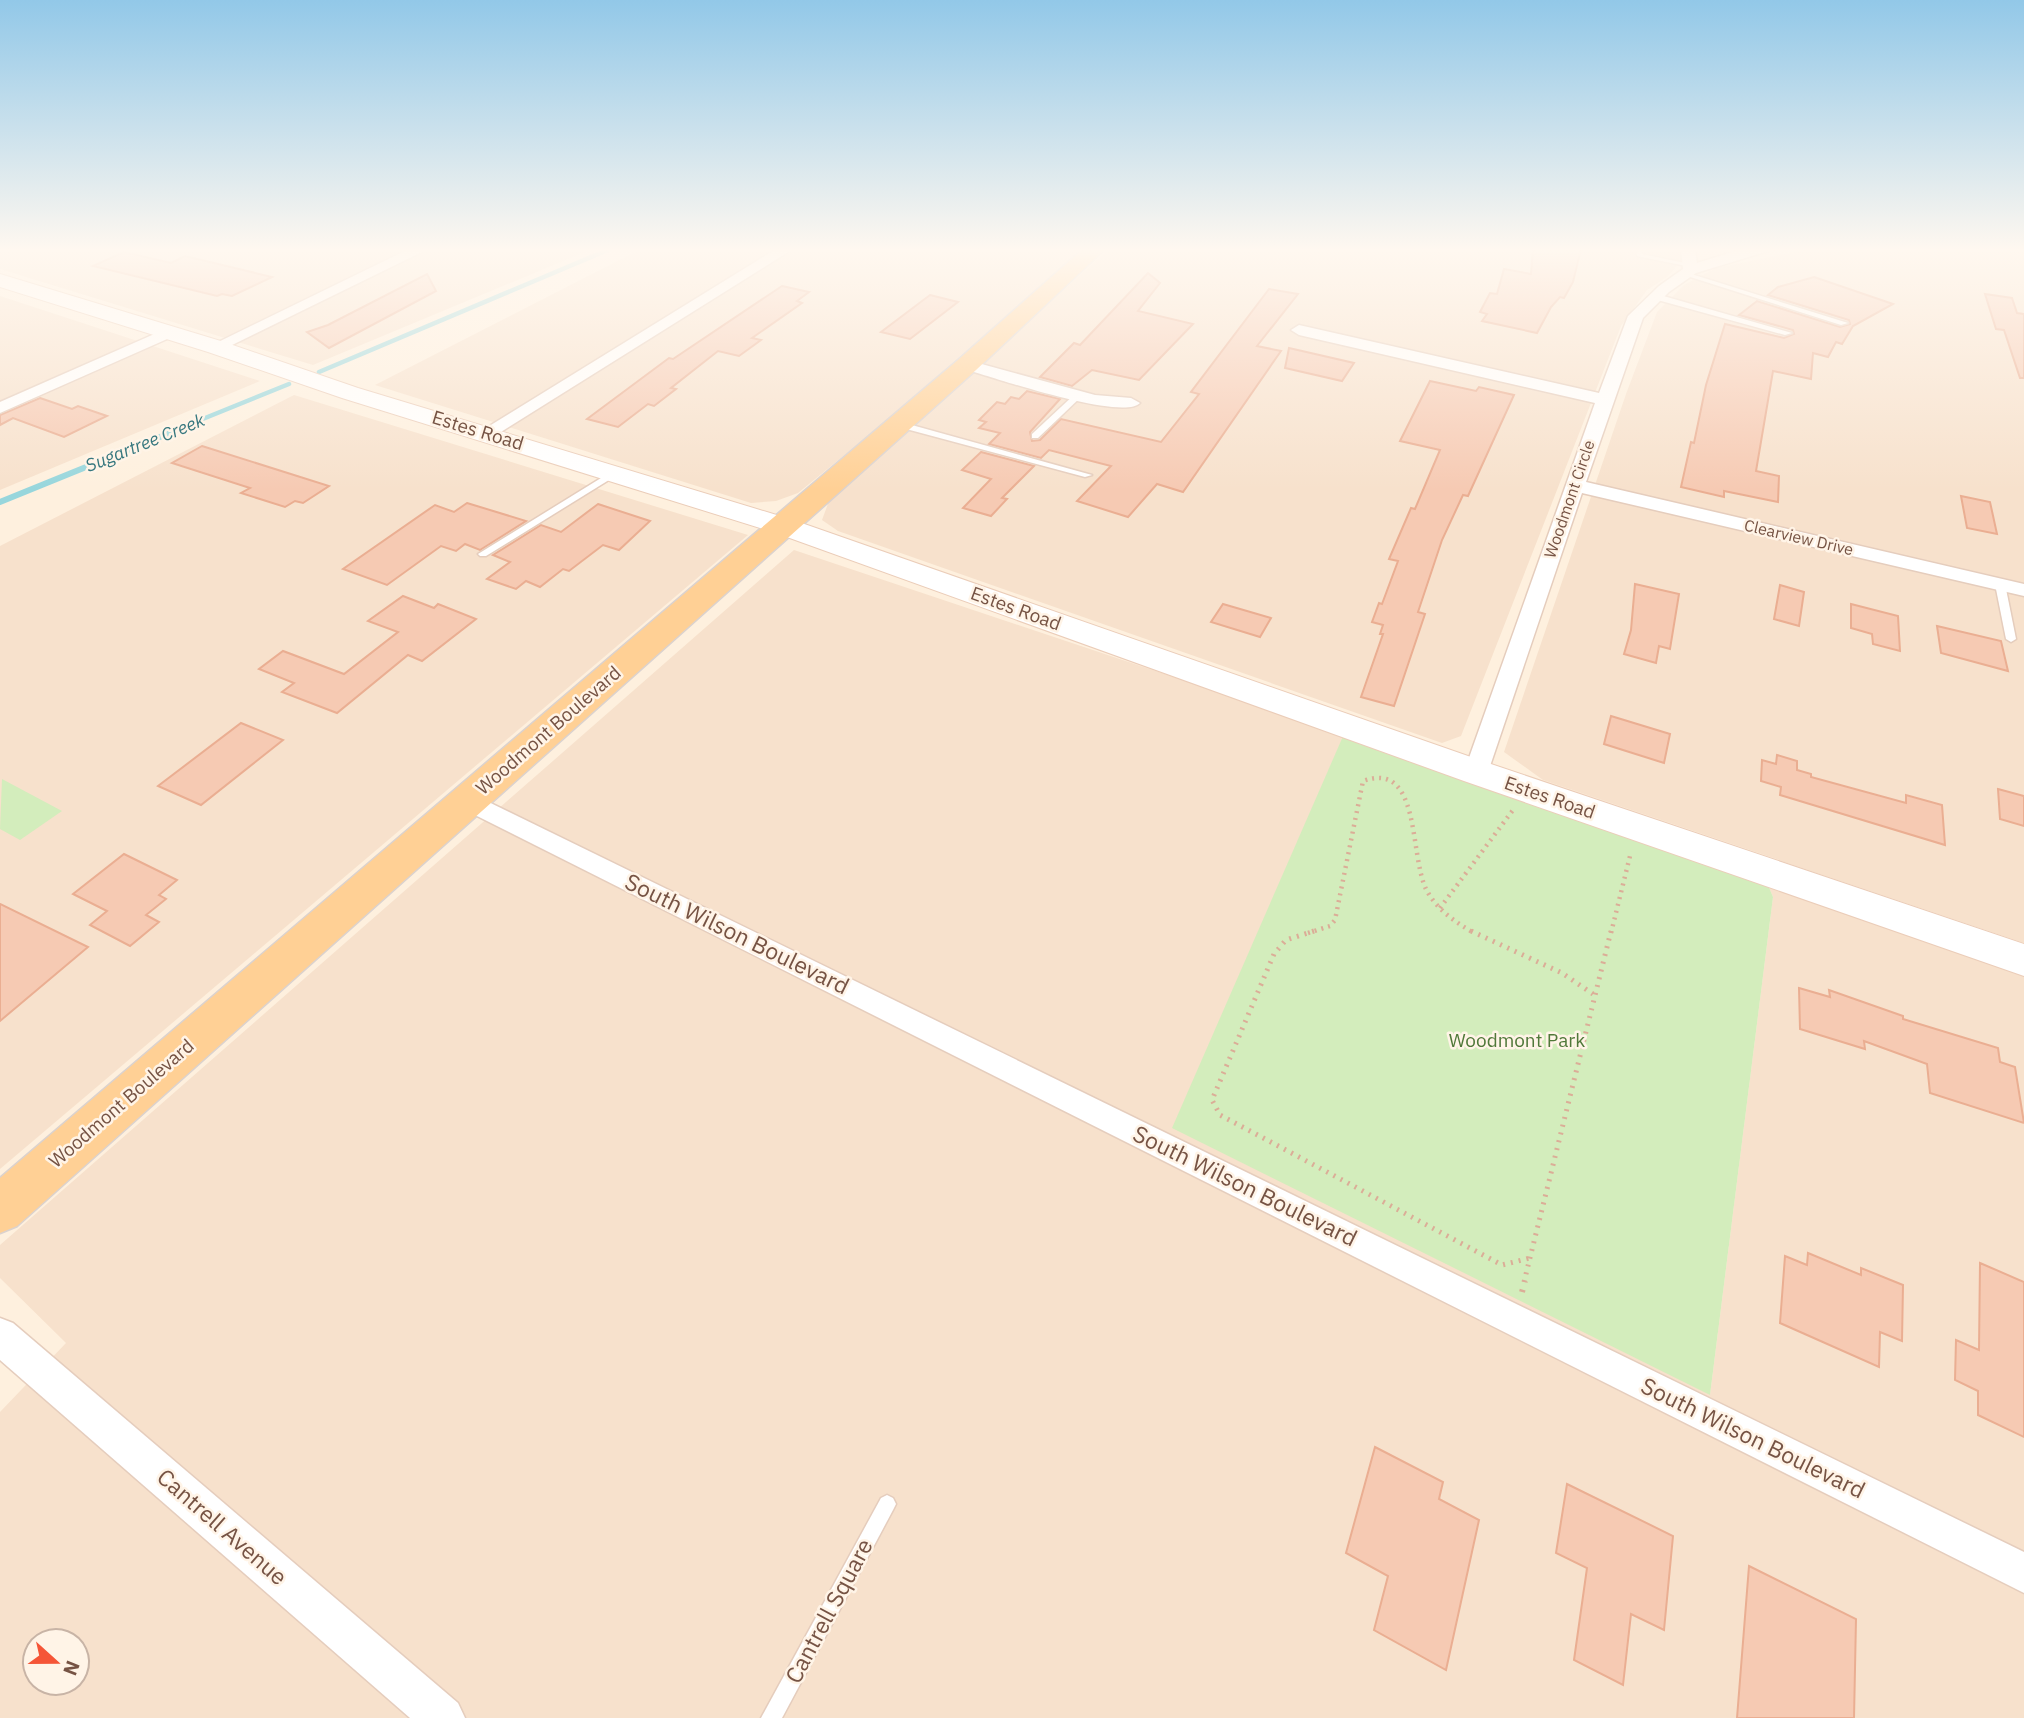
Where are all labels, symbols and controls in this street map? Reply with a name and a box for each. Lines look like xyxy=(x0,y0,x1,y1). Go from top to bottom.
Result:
street label: Estes Road xyxy=(429,405,527,455)
water label: Sugartree Creek xyxy=(82,408,208,477)
street label: Woodmont Circle xyxy=(1539,437,1599,561)
street label: Clearview Drive xyxy=(1742,515,1856,559)
street label: Estes Road xyxy=(967,581,1065,635)
street label: Woodmont Boulevard xyxy=(470,660,626,800)
street label: Estes Road xyxy=(1501,770,1599,824)
street label: South Wilson Boulevard xyxy=(620,866,854,1000)
park label: Woodmont Park xyxy=(1449,1028,1585,1052)
street label: Woodmont Boulevard xyxy=(43,1033,199,1173)
street label: South Wilson Boulevard xyxy=(1128,1118,1362,1252)
street label: South Wilson Boulevard xyxy=(1636,1370,1870,1504)
street label: Cantrell Avenue xyxy=(151,1461,294,1591)
street label: Cantrell Square xyxy=(777,1533,879,1688)
north arrow xyxy=(21,1627,91,1697)
text: N xyxy=(58,1657,86,1679)

